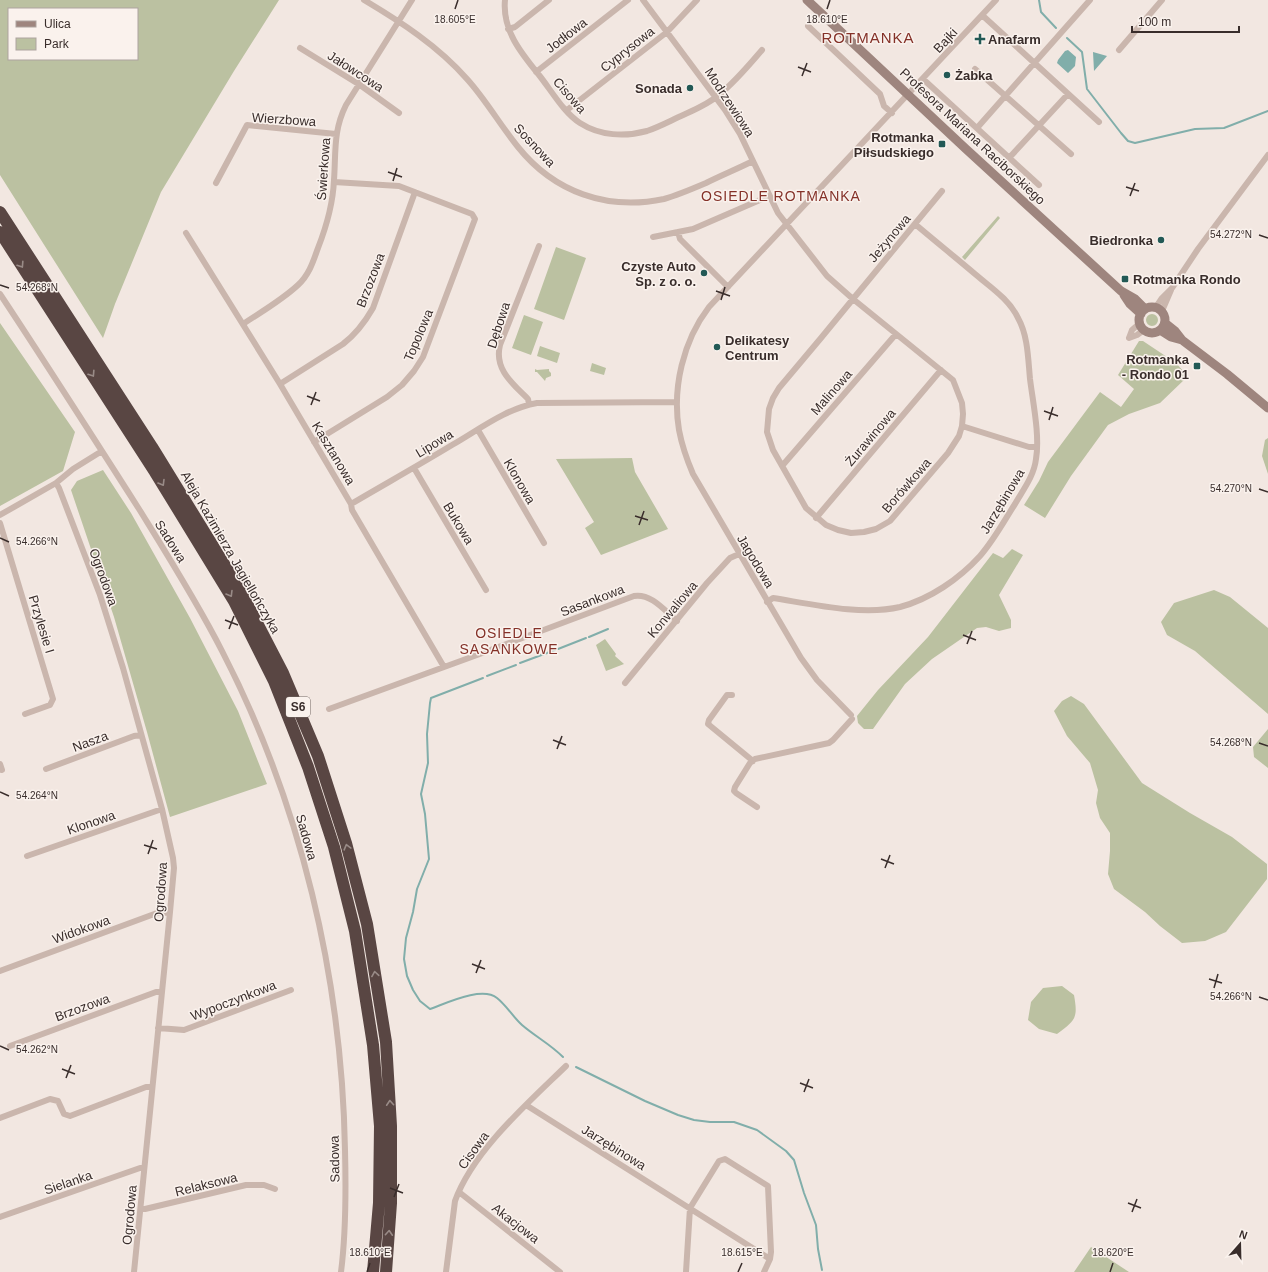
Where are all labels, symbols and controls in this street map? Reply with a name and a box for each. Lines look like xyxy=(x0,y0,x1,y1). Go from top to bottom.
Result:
legend xyxy=(8,8,138,60)
scale bar xyxy=(1132,8,1239,34)
text: 18.605°E xyxy=(434,14,476,25)
street label: Jodłowa xyxy=(543,14,590,56)
text: 18.610°E xyxy=(806,14,848,25)
text: 100 m xyxy=(1138,15,1171,29)
text: Ulica xyxy=(44,17,71,31)
street label: Cyprysowa xyxy=(597,23,658,75)
street label: Bajki xyxy=(930,25,961,56)
district label: ROTMANKA xyxy=(821,29,915,46)
place label: Anafarm xyxy=(988,32,1041,47)
marker: Anafarm xyxy=(975,34,985,44)
text: Park xyxy=(44,37,70,51)
street label: Jałowcowa xyxy=(325,48,387,95)
street label: Modrzewiowa xyxy=(702,65,758,140)
street label: Profesora Mariana Raciborskiego xyxy=(897,65,1048,208)
place label: Żabka xyxy=(955,68,993,83)
marker: Żabka xyxy=(942,70,952,80)
street label: Cisowa xyxy=(550,74,590,117)
place label: Sonada xyxy=(635,81,683,96)
marker: Sonada xyxy=(685,83,695,93)
street label: Wierzbowa xyxy=(251,110,317,129)
street label: Sosnowa xyxy=(511,121,559,171)
place label: Rotmanka Piłsudskiego xyxy=(854,130,935,160)
street label: Świerkowa xyxy=(314,136,333,201)
marker: Rotmanka Piłsudskiego xyxy=(937,139,947,149)
district label: OSIEDLE ROTMANKA xyxy=(701,188,861,204)
street label: Jeżynowa xyxy=(865,211,914,265)
text: 54.272°N xyxy=(1210,229,1252,240)
place label: Biedronka xyxy=(1089,233,1154,248)
marker: Biedronka xyxy=(1156,235,1166,245)
street label: Brzozowa xyxy=(353,250,388,310)
place label: Czyste Auto Sp. z o. o. xyxy=(621,259,696,289)
one-way arrow xyxy=(16,261,24,268)
marker: Czyste Auto Sp. z o. o. xyxy=(699,268,709,278)
place label: Rotmanka Rondo xyxy=(1133,272,1241,287)
marker: Rotmanka Rondo xyxy=(1120,274,1130,284)
text: 54.268°N xyxy=(16,282,58,293)
street label: Dębowa xyxy=(484,299,513,350)
street label: Topolowa xyxy=(401,306,436,363)
place label: Delikatesy Centrum xyxy=(725,333,790,363)
marker: Delikatesy Centrum xyxy=(712,342,722,352)
place label: Rotmanka - Rondo 01 xyxy=(1122,352,1190,382)
marker: Rotmanka - Rondo 01 xyxy=(1192,361,1202,371)
street label: Malinowa xyxy=(808,366,856,418)
one-way arrow xyxy=(87,370,94,377)
street label: Żurawinowa xyxy=(842,405,899,469)
street label: Kasztanowa xyxy=(309,419,359,488)
street label: Lipowa xyxy=(413,426,456,460)
street label: Borówkowa xyxy=(879,454,935,516)
street label: Klonowa xyxy=(501,456,539,507)
street label: Jarzębinowa xyxy=(977,465,1028,536)
street label: Aleja Kazimierza Jagiellończyka xyxy=(178,468,284,637)
one-way arrow xyxy=(157,479,164,486)
text: 54.270°N xyxy=(1210,483,1252,494)
street label: Bukowa xyxy=(440,500,477,548)
street label: Sadowa xyxy=(152,517,190,566)
street label: Jagodowa xyxy=(734,532,778,591)
text: 54.266°N xyxy=(16,536,58,547)
street label: Ogrodowa xyxy=(86,546,121,609)
street label: Konwaliowa xyxy=(644,577,701,641)
street label: Sasankowa xyxy=(558,581,627,620)
one-way arrow xyxy=(225,590,232,597)
street label: Przylesie I xyxy=(26,593,57,655)
district label: OSIEDLE SASANKOWE xyxy=(459,625,559,657)
road number: S6 xyxy=(286,697,310,717)
street label: Nasza xyxy=(70,728,111,755)
text: 54.268°N xyxy=(1210,737,1252,748)
text: 54.264°N xyxy=(16,790,58,801)
street label: Klonowa xyxy=(65,807,118,838)
street label: Sadowa xyxy=(293,812,320,863)
one-way arrow xyxy=(344,844,352,850)
street label: Ogrodowa xyxy=(151,861,170,922)
street label: Widokowa xyxy=(50,912,113,947)
one-way arrow xyxy=(371,971,380,977)
street label: Wypoczynkowa xyxy=(188,977,279,1024)
street label: Brzozowa xyxy=(53,990,112,1024)
text: 54.266°N xyxy=(1210,991,1252,1002)
text: 54.262°N xyxy=(16,1044,58,1055)
one-way arrow xyxy=(385,1100,394,1106)
street label: Jarzębinowa xyxy=(579,1122,649,1174)
street label: Cisowa xyxy=(455,1128,492,1172)
street label: Sadowa xyxy=(327,1135,342,1183)
street label: Sielanka xyxy=(42,1167,95,1198)
street label: Relaksowa xyxy=(173,1169,240,1199)
street label: Ogrodowa xyxy=(119,1184,140,1246)
street label: Akacjowa xyxy=(489,1200,543,1247)
north arrow xyxy=(1220,1224,1260,1264)
text: N xyxy=(1238,1228,1249,1242)
one-way arrow xyxy=(384,1230,393,1236)
text: 18.610°E xyxy=(349,1247,391,1258)
text: 18.615°E xyxy=(721,1247,763,1258)
text: 18.620°E xyxy=(1092,1247,1134,1258)

